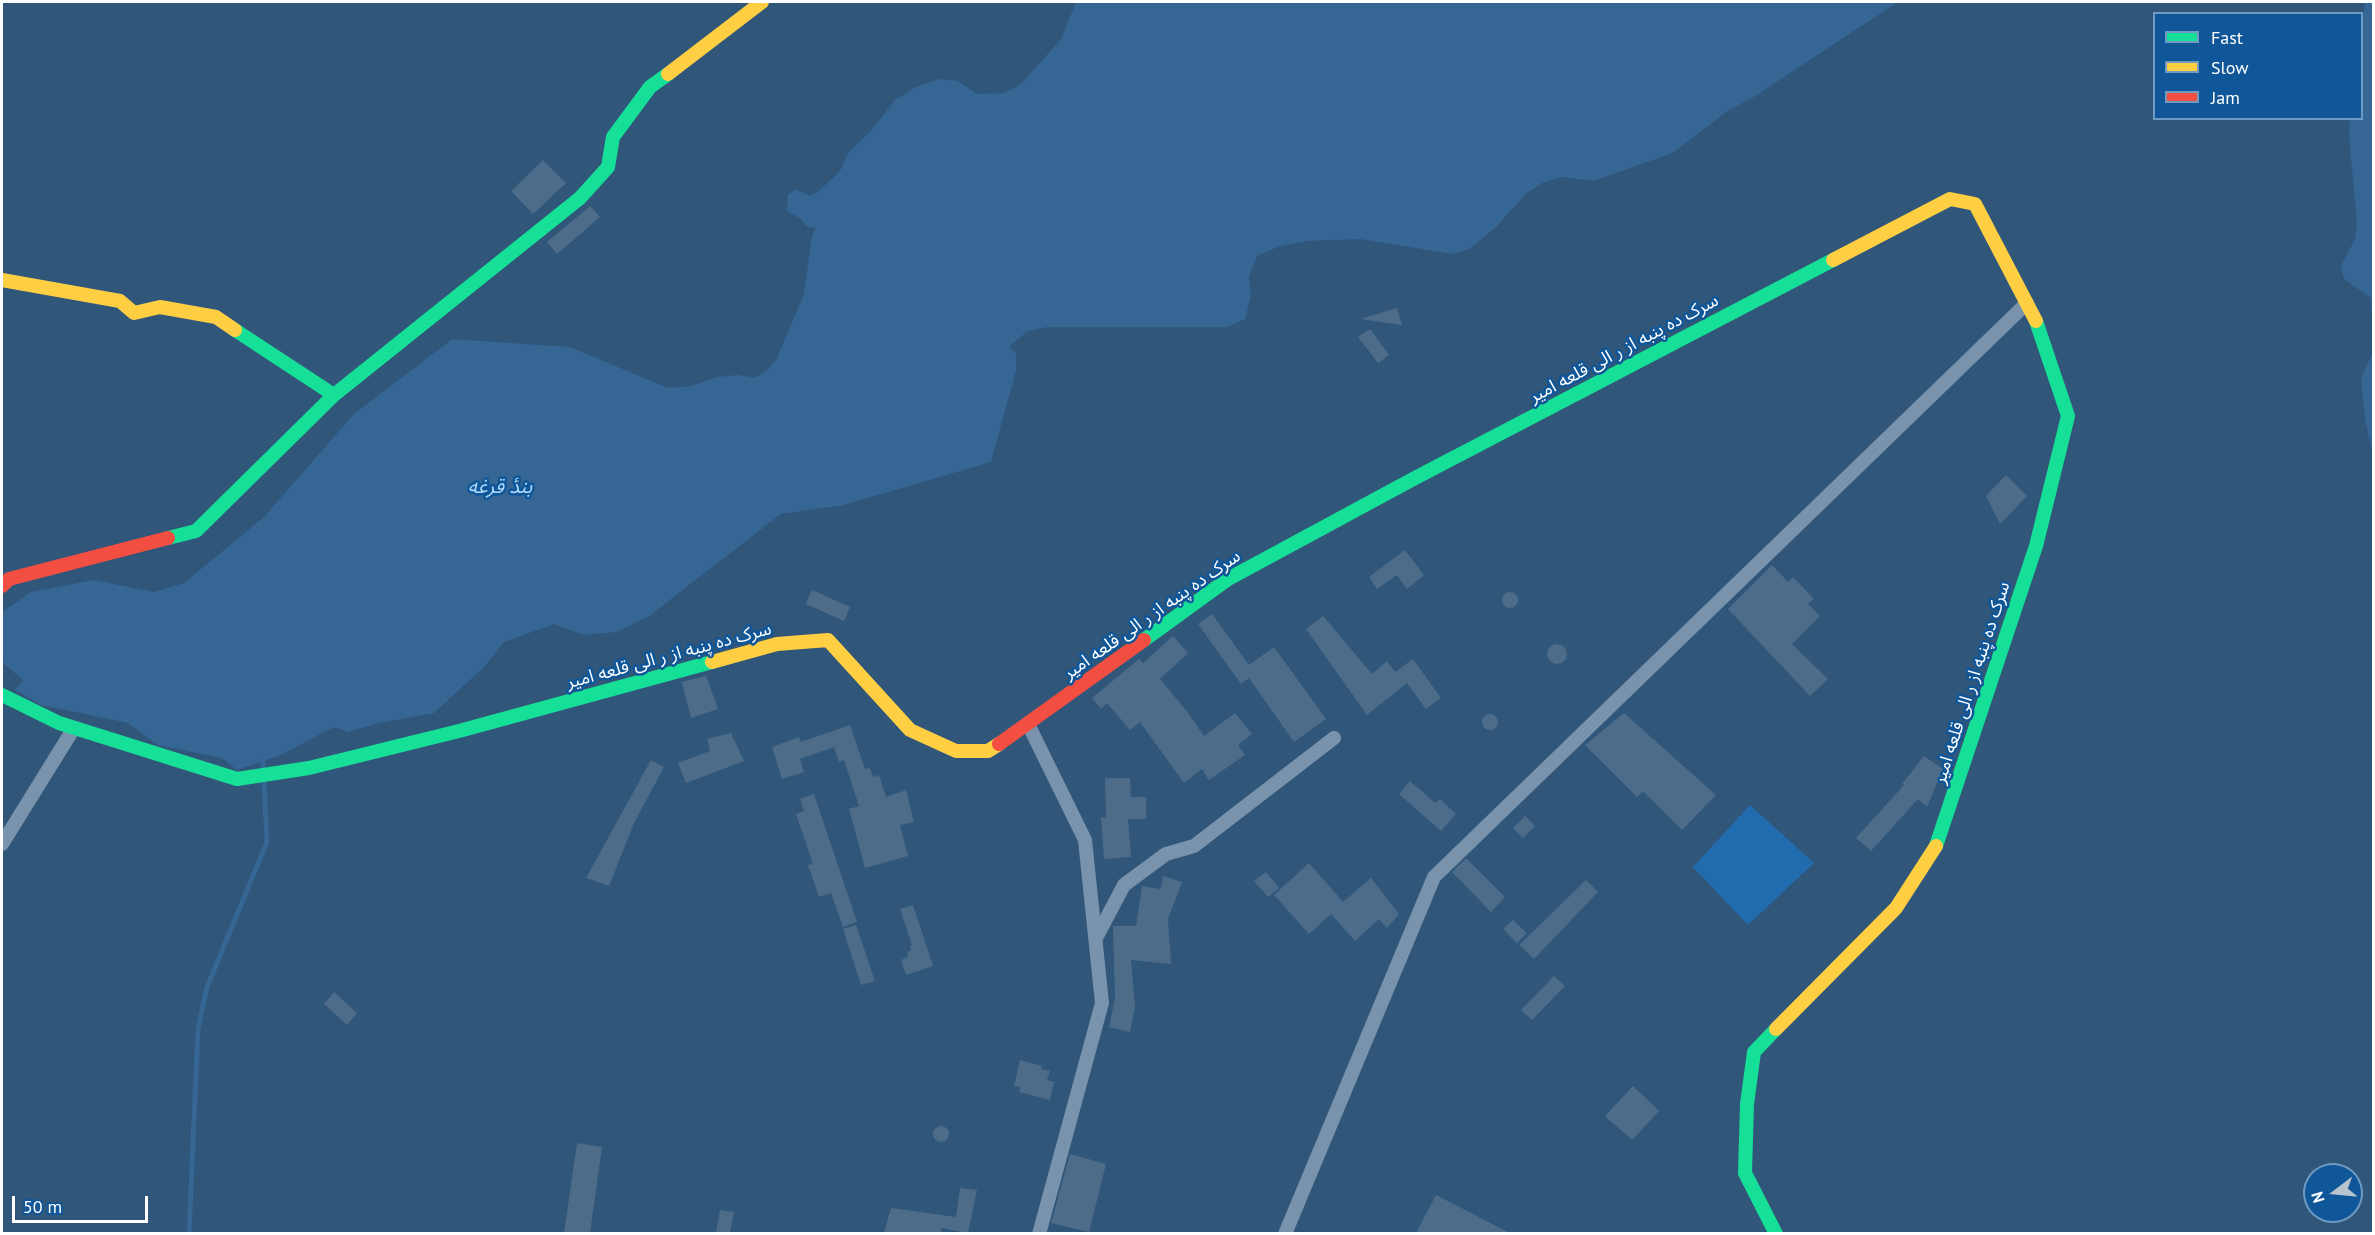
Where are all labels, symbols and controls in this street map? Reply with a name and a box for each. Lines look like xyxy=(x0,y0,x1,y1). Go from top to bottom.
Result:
legend xyxy=(2153,12,2363,120)
text: Fast xyxy=(2211,26,2243,49)
text: Slow xyxy=(2211,56,2249,79)
text: Jam xyxy=(2211,86,2240,109)
street label: سرک ده پنبه از ر الی قلعه امیر xyxy=(1526,290,1722,408)
water label: بندٔ قرغه xyxy=(468,475,532,499)
street label: سرک ده پنبه از ر الی قلعه امیر xyxy=(1059,546,1245,684)
street label: سرک ده پنبه از ر الی قلعه امیر xyxy=(1929,579,2015,787)
street label: سرک ده پنبه از ر الی قلعه امیر xyxy=(564,618,774,694)
north arrow xyxy=(2303,1163,2363,1223)
scale bar xyxy=(15,1184,152,1222)
text: N xyxy=(2307,1190,2329,1205)
text: 50 m xyxy=(23,1195,62,1218)

